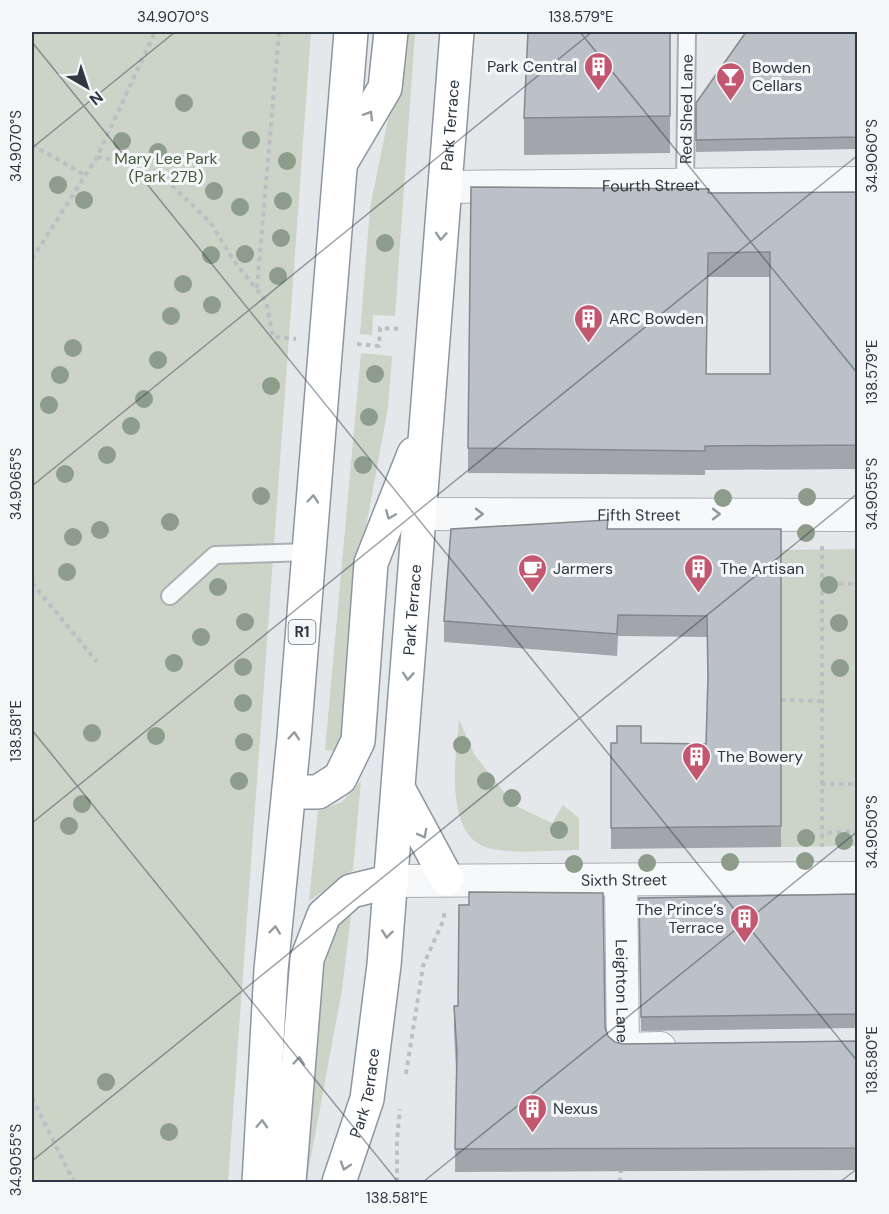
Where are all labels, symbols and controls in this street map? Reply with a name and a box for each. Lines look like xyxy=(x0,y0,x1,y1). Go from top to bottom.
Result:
text: 34.9070°S xyxy=(137,7,209,27)
text: 138.579°E xyxy=(548,7,614,27)
building icon: Park Central xyxy=(582,50,614,92)
street label: Red Shed Lane xyxy=(675,54,698,164)
place label: Park Central xyxy=(487,56,577,77)
north arrow xyxy=(57,57,117,117)
place label: Bowden Cellars xyxy=(752,57,811,96)
bar icon: Bowden Cellars xyxy=(715,60,747,102)
street label: Park Terrace xyxy=(436,79,464,172)
text: N xyxy=(85,86,107,110)
text: 34.9070°S xyxy=(6,110,26,182)
one-way arrow xyxy=(362,111,373,121)
text: 34.9060°S xyxy=(862,119,882,193)
park label: Mary Lee Park (Park 27B) xyxy=(114,148,218,187)
street label: Fourth Street xyxy=(602,175,700,196)
one-way arrow xyxy=(435,232,448,241)
building icon: ARC Bowden xyxy=(572,302,604,344)
place label: ARC Bowden xyxy=(609,308,704,329)
text: 138.579°E xyxy=(862,339,882,405)
text: 34.9065°S xyxy=(6,448,26,520)
text: 34.9055°S xyxy=(862,458,882,530)
one-way arrow xyxy=(306,495,319,504)
street label: Fifth Street xyxy=(597,504,681,526)
one-way arrow xyxy=(474,508,483,520)
one-way arrow xyxy=(711,508,720,520)
one-way arrow xyxy=(385,509,397,520)
cafe icon: Jarmers xyxy=(516,552,548,594)
building icon: The Artisan xyxy=(683,552,715,594)
place label: Jarmers xyxy=(553,558,613,579)
place label: The Artisan xyxy=(720,558,804,579)
street label: Park Terrace xyxy=(398,563,426,656)
road number: R1 xyxy=(288,620,316,644)
one-way arrow xyxy=(401,672,414,681)
text: 138.581°E xyxy=(6,700,26,762)
one-way arrow xyxy=(287,731,300,740)
building icon: The Bowery xyxy=(680,740,712,782)
place label: The Bowery xyxy=(717,746,803,767)
text: 34.9050°S xyxy=(862,795,882,869)
one-way arrow xyxy=(416,828,427,839)
street label: Sixth Street xyxy=(581,869,667,891)
place label: The Prince’s Terrace xyxy=(635,899,724,938)
building icon: The Prince’s Terrace xyxy=(729,902,761,944)
one-way arrow xyxy=(268,925,281,934)
one-way arrow xyxy=(381,929,394,938)
street label: Leighton Lane xyxy=(611,939,633,1043)
text: 138.580°E xyxy=(862,1026,882,1094)
street label: Park Terrace xyxy=(345,1047,384,1141)
one-way arrow xyxy=(292,1057,305,1066)
building icon: Nexus xyxy=(516,1092,548,1134)
place label: Nexus xyxy=(553,1098,598,1119)
one-way arrow xyxy=(255,1120,268,1129)
text: 34.9055°S xyxy=(6,1124,26,1196)
one-way arrow xyxy=(340,1160,352,1171)
text: 138.581°E xyxy=(366,1188,428,1208)

